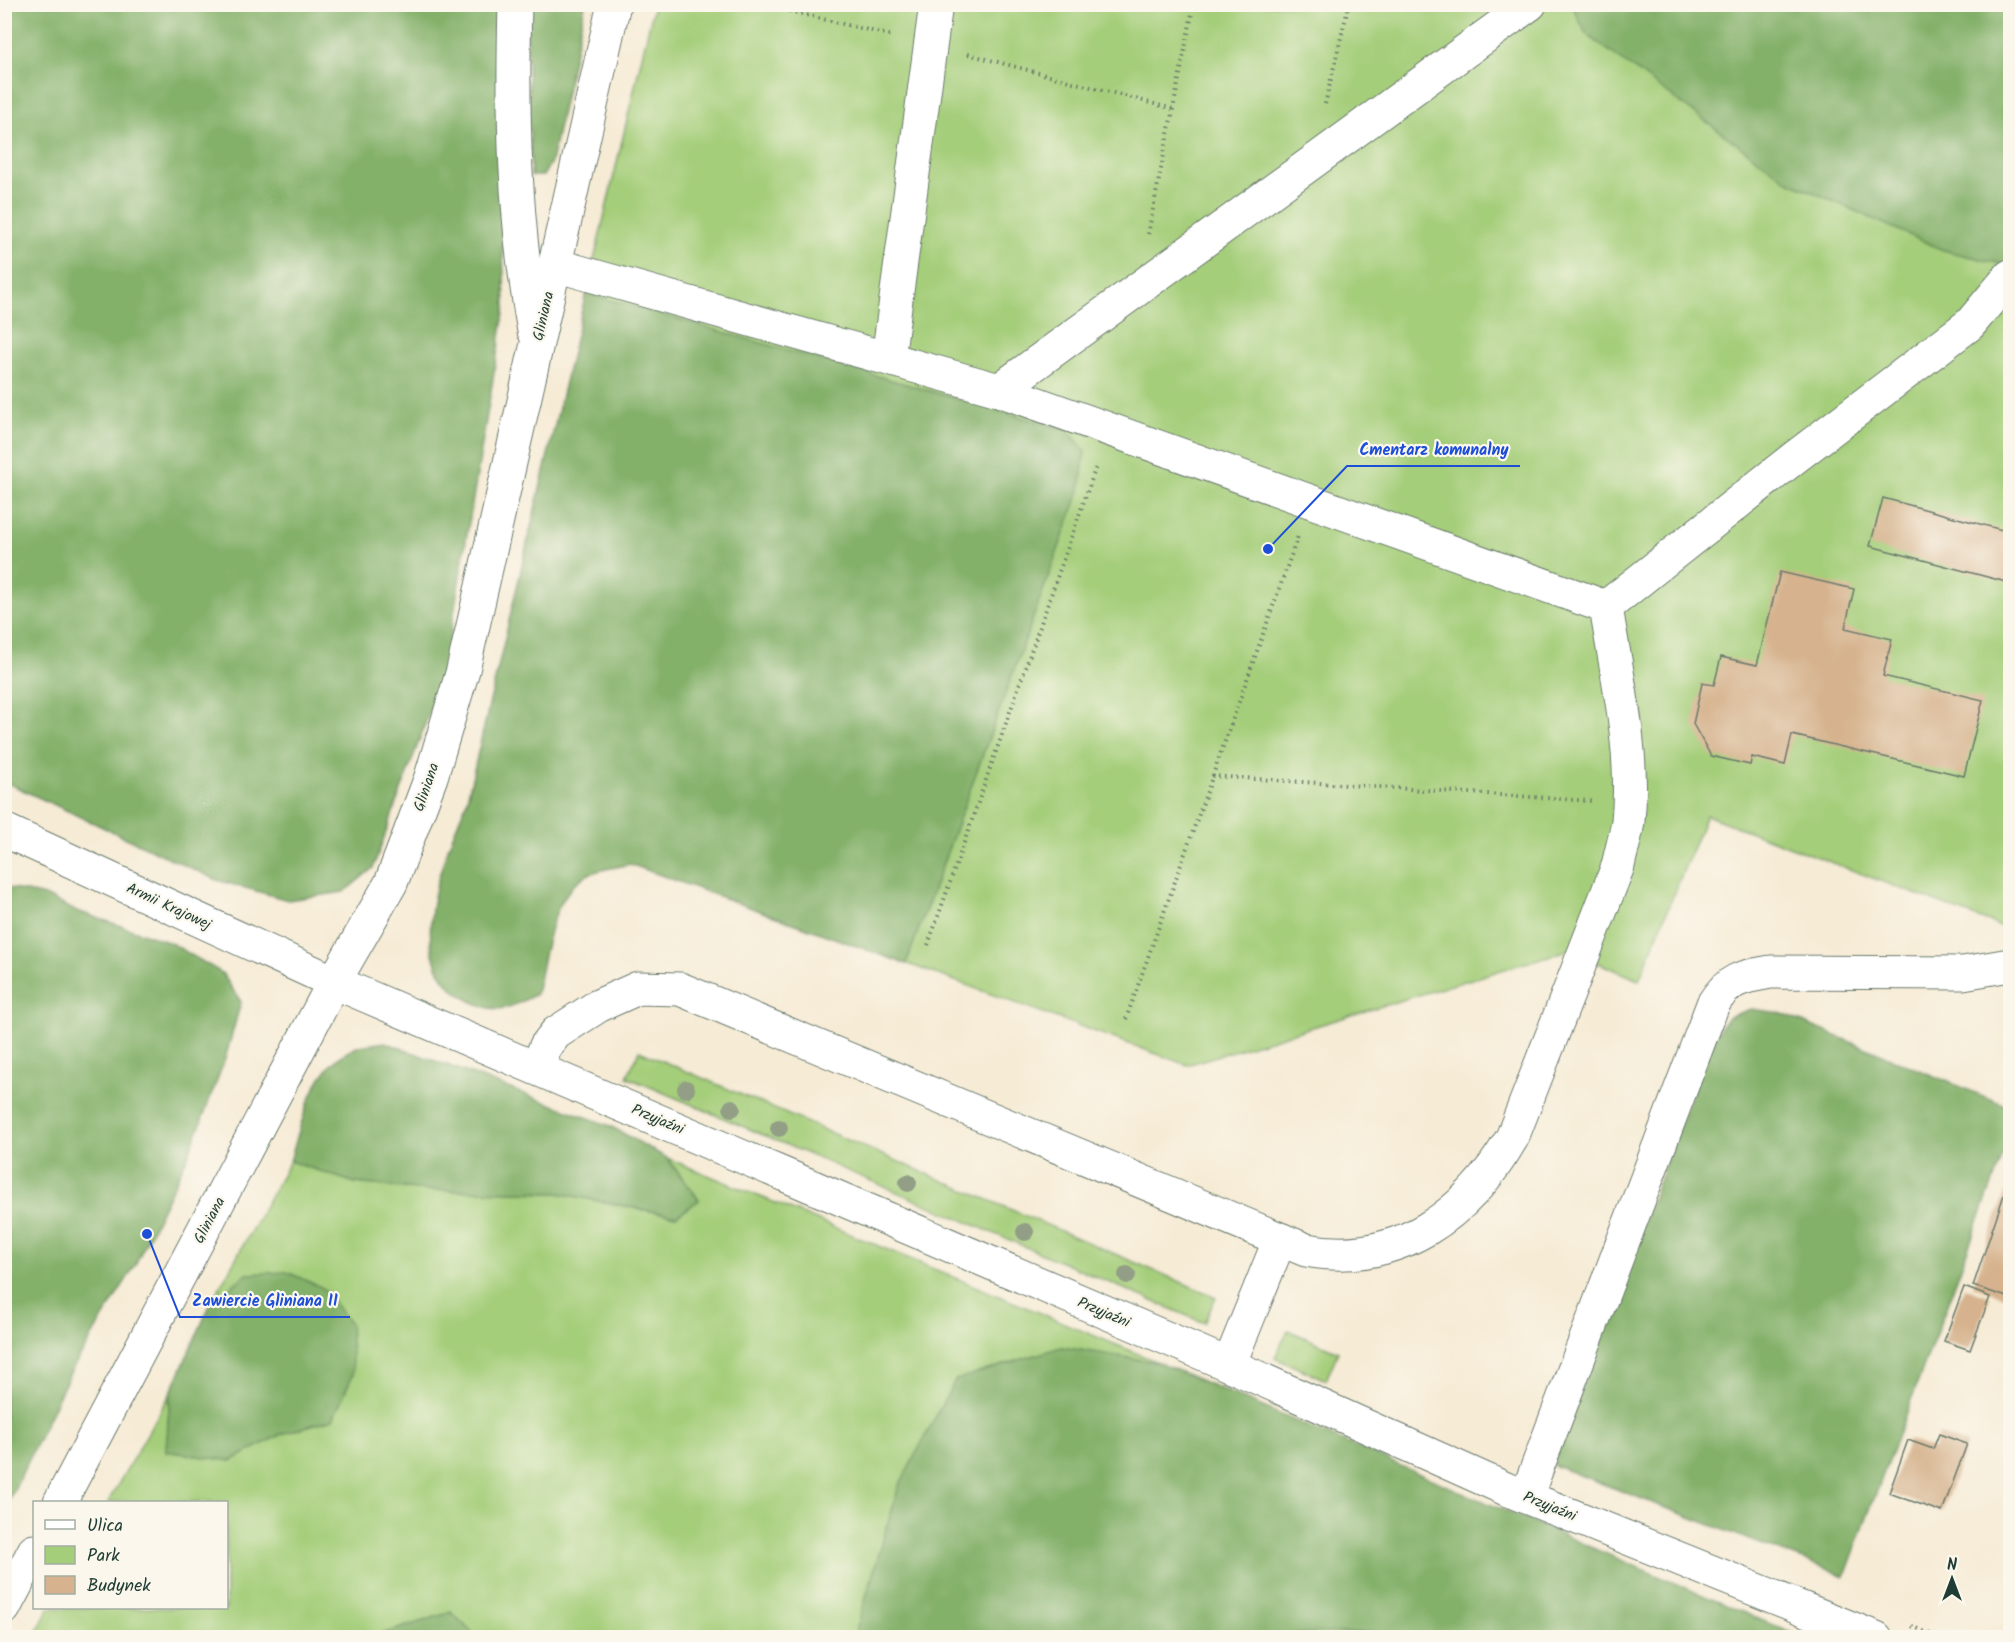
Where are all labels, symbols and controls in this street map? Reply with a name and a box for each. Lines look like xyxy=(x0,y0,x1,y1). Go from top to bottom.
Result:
street label: Gliniana xyxy=(527,289,561,343)
callout: Cmentarz komunalny xyxy=(1347,432,1520,466)
text: Cmentarz komunalny xyxy=(1359,438,1509,463)
street label: Gliniana xyxy=(407,760,446,815)
street label: Armii Krajowej xyxy=(122,877,216,938)
street label: Przyjaźni xyxy=(627,1098,689,1142)
street label: Gliniana xyxy=(188,1193,232,1248)
callout: Zawiercie Gliniana II xyxy=(180,1283,350,1317)
text: Zawiercie Gliniana II xyxy=(192,1289,338,1314)
street label: Przyjaźni xyxy=(1073,1291,1135,1335)
street label: Przyjaźni xyxy=(1519,1485,1581,1529)
legend xyxy=(33,1501,228,1609)
text: Ulica xyxy=(87,1512,123,1541)
text: Park xyxy=(87,1542,120,1571)
north arrow xyxy=(1922,1549,1982,1609)
text: N xyxy=(1947,1553,1957,1578)
text: Budynek xyxy=(87,1572,151,1601)

